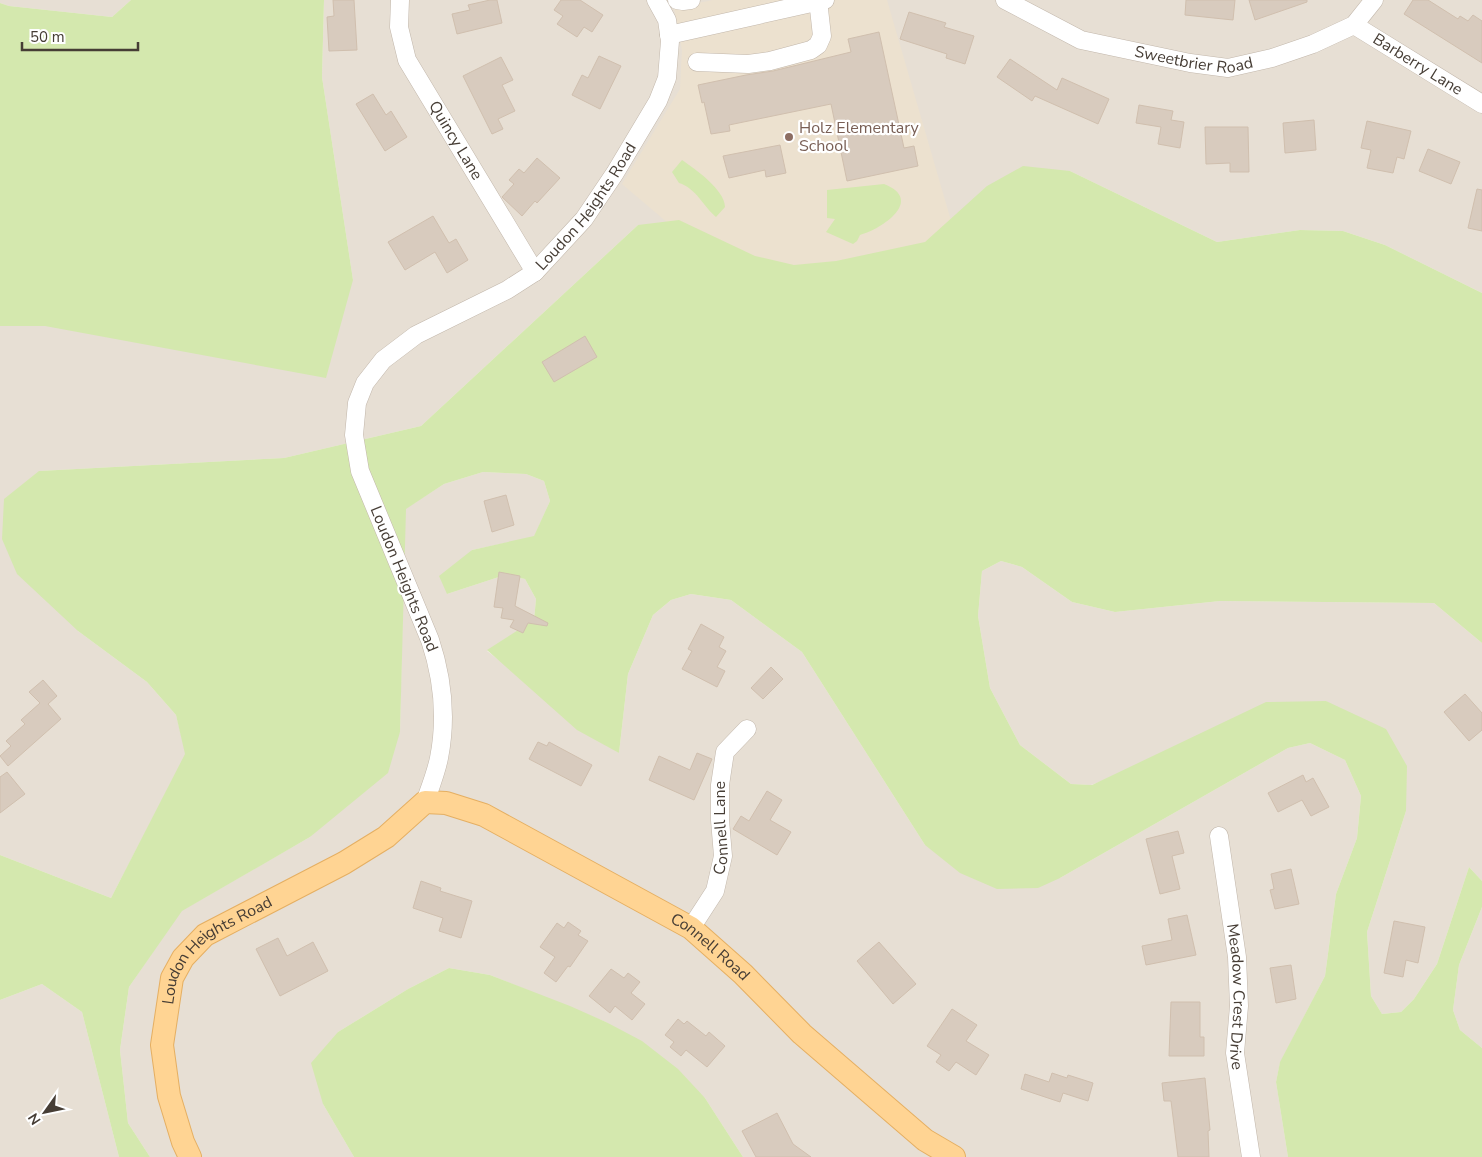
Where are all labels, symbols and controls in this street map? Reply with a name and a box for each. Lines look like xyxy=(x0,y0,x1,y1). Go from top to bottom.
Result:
scale bar xyxy=(22,20,139,52)
text: 50 m xyxy=(30,27,65,47)
street label: Barberry Lane xyxy=(1369,28,1467,101)
street label: Sweetbrier Road xyxy=(1133,41,1255,79)
street label: Quincy Lane xyxy=(423,97,488,184)
place label: Holz Elementary School xyxy=(799,117,919,157)
marker: Holz Elementary School xyxy=(783,131,795,143)
street label: Loudon Heights Road xyxy=(531,138,642,275)
street label: Loudon Heights Road xyxy=(365,503,443,655)
street label: Connell Lane xyxy=(708,781,734,877)
street label: Loudon Heights Road xyxy=(157,891,276,1006)
street label: Connell Road xyxy=(666,908,755,986)
street label: Meadow Crest Drive xyxy=(1221,922,1250,1071)
north arrow xyxy=(20,1087,70,1137)
text: N xyxy=(24,1109,45,1128)

